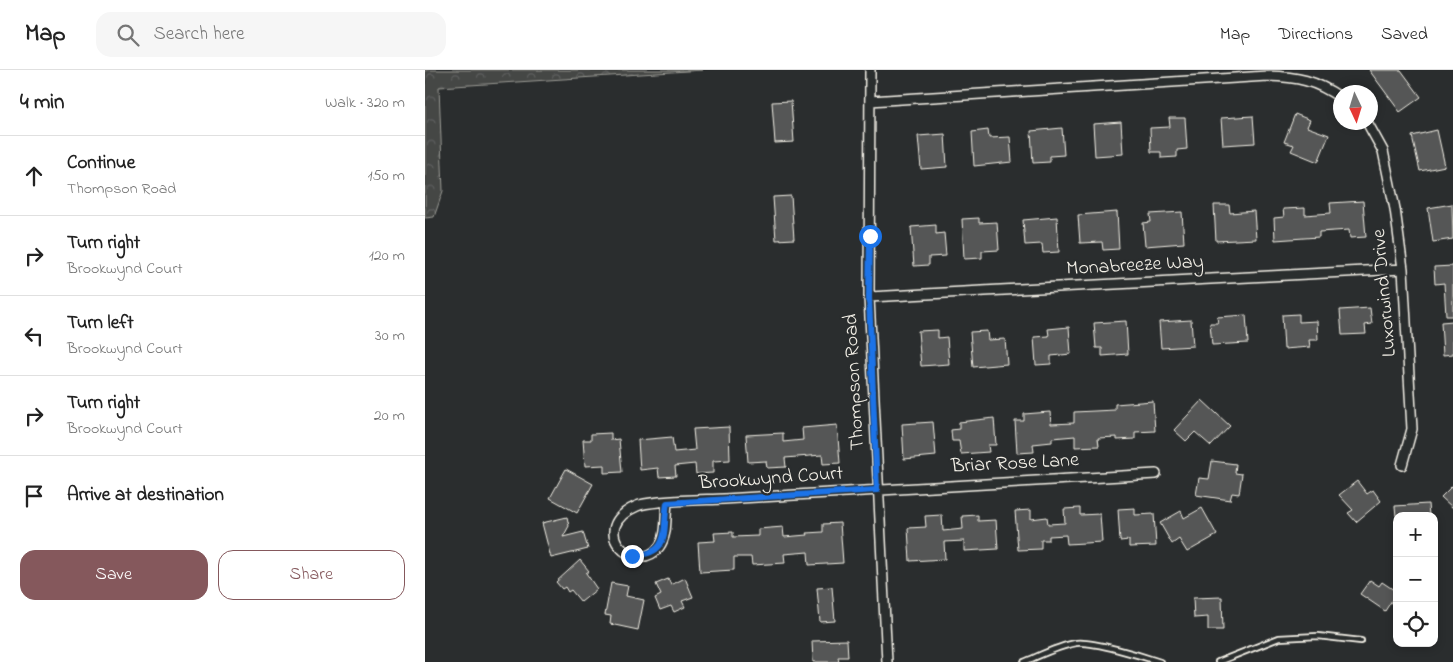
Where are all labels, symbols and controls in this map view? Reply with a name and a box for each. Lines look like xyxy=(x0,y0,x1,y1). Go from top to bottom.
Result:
search box xyxy=(96,12,446,57)
text: Map xyxy=(25,17,66,52)
icon: search xyxy=(114,21,142,49)
text: Search here xyxy=(154,21,245,48)
text: Map xyxy=(1220,22,1250,48)
text: Directions xyxy=(1278,22,1353,48)
text: Saved xyxy=(1381,22,1428,48)
north arrow xyxy=(1333,85,1378,130)
text: 4 min xyxy=(20,88,64,118)
text: Walk · 320 m xyxy=(325,91,405,115)
text: Continue xyxy=(67,150,135,177)
icon: ahead xyxy=(20,162,48,190)
text: 150 m xyxy=(367,164,405,188)
text: Thompson Road xyxy=(67,177,176,201)
route start xyxy=(859,225,882,248)
street label: Luxorwind Drive xyxy=(1365,228,1405,358)
text: Turn right xyxy=(67,230,140,257)
icon: right xyxy=(20,242,48,270)
text: 120 m xyxy=(369,244,405,268)
street label: Monabreeze Way xyxy=(1066,248,1204,284)
text: Brookwynd Court xyxy=(67,257,183,281)
text: Turn left xyxy=(67,310,134,337)
street label: Thompson Road xyxy=(837,313,873,451)
icon: left xyxy=(20,322,48,350)
text: 30 m xyxy=(375,324,405,348)
text: Brookwynd Court xyxy=(67,337,183,361)
text: Turn right xyxy=(67,390,140,417)
icon: right xyxy=(20,402,48,430)
text: 20 m xyxy=(374,404,405,428)
text: Brookwynd Court xyxy=(67,417,183,441)
street label: Briar Rose Lane xyxy=(949,446,1080,482)
street label: Brookwynd Court xyxy=(697,459,844,499)
icon: arrive xyxy=(20,482,48,510)
text: Arrive at destination xyxy=(67,482,224,509)
map controls xyxy=(1393,512,1438,647)
button: + xyxy=(1393,512,1438,557)
route end xyxy=(621,545,644,568)
button: Save xyxy=(20,550,208,600)
button: Share xyxy=(218,550,405,600)
button: − xyxy=(1393,557,1438,602)
button: locate xyxy=(1393,602,1438,647)

